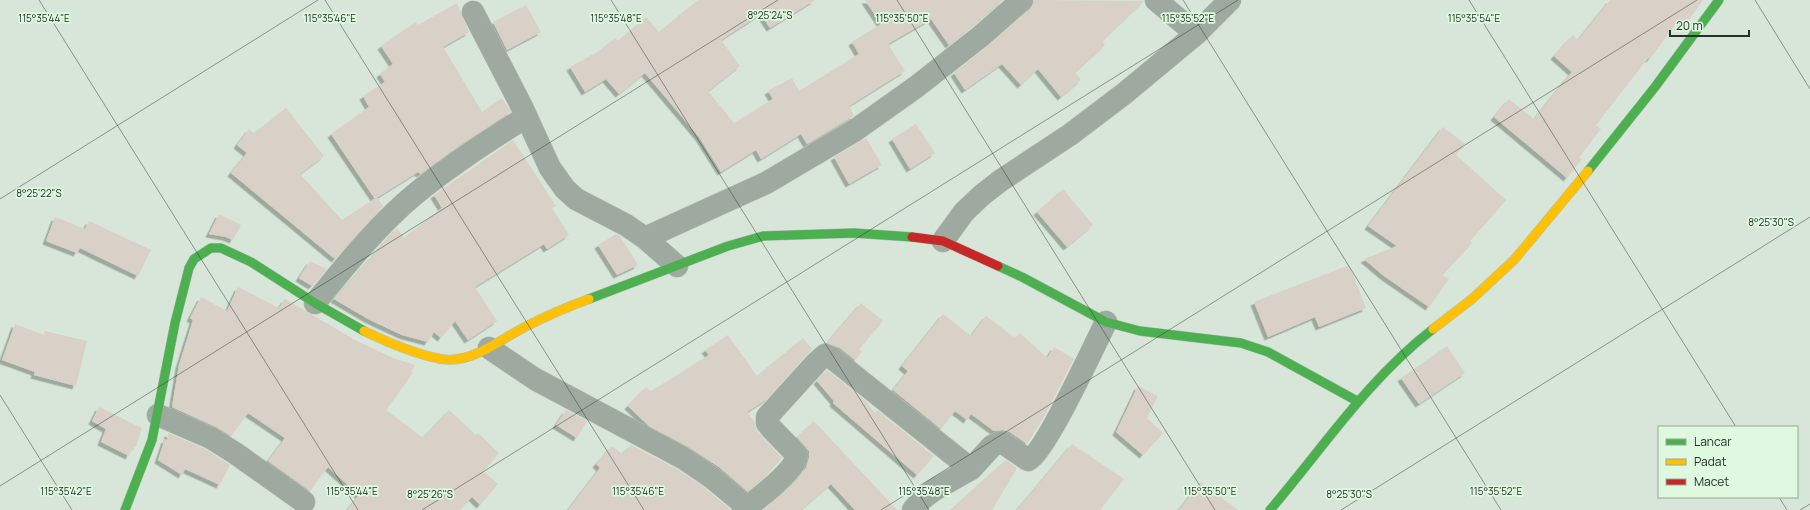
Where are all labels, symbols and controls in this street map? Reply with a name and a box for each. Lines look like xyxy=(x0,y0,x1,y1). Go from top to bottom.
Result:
text: 8°25'24"S xyxy=(747,8,793,22)
text: 115°35'44"E xyxy=(18,11,70,25)
text: 115°35'46"E xyxy=(304,11,356,25)
text: 115°35'48"E xyxy=(590,11,642,25)
text: 115°35'50"E xyxy=(875,11,929,25)
text: 115°35'52"E xyxy=(1162,11,1214,25)
text: 115°35'54"E xyxy=(1448,11,1501,25)
scale bar xyxy=(1670,12,1749,38)
text: 20 m xyxy=(1676,17,1703,34)
text: 8°25'22"S xyxy=(16,186,62,200)
text: 8°25'30"S xyxy=(1748,215,1794,229)
legend xyxy=(1658,426,1798,498)
text: Lancar xyxy=(1694,433,1732,450)
text: Padat xyxy=(1694,453,1726,470)
text: Macet xyxy=(1694,473,1729,490)
text: 115°35'42"E xyxy=(40,484,92,498)
text: 115°35'44"E xyxy=(326,484,378,498)
text: 115°35'46"E xyxy=(612,484,664,498)
text: 115°35'48"E xyxy=(898,484,950,498)
text: 115°35'50"E xyxy=(1183,484,1237,498)
text: 115°35'52"E xyxy=(1470,484,1522,498)
text: 8°25'26"S xyxy=(407,487,453,501)
text: 8°25'30"S xyxy=(1326,487,1372,501)

